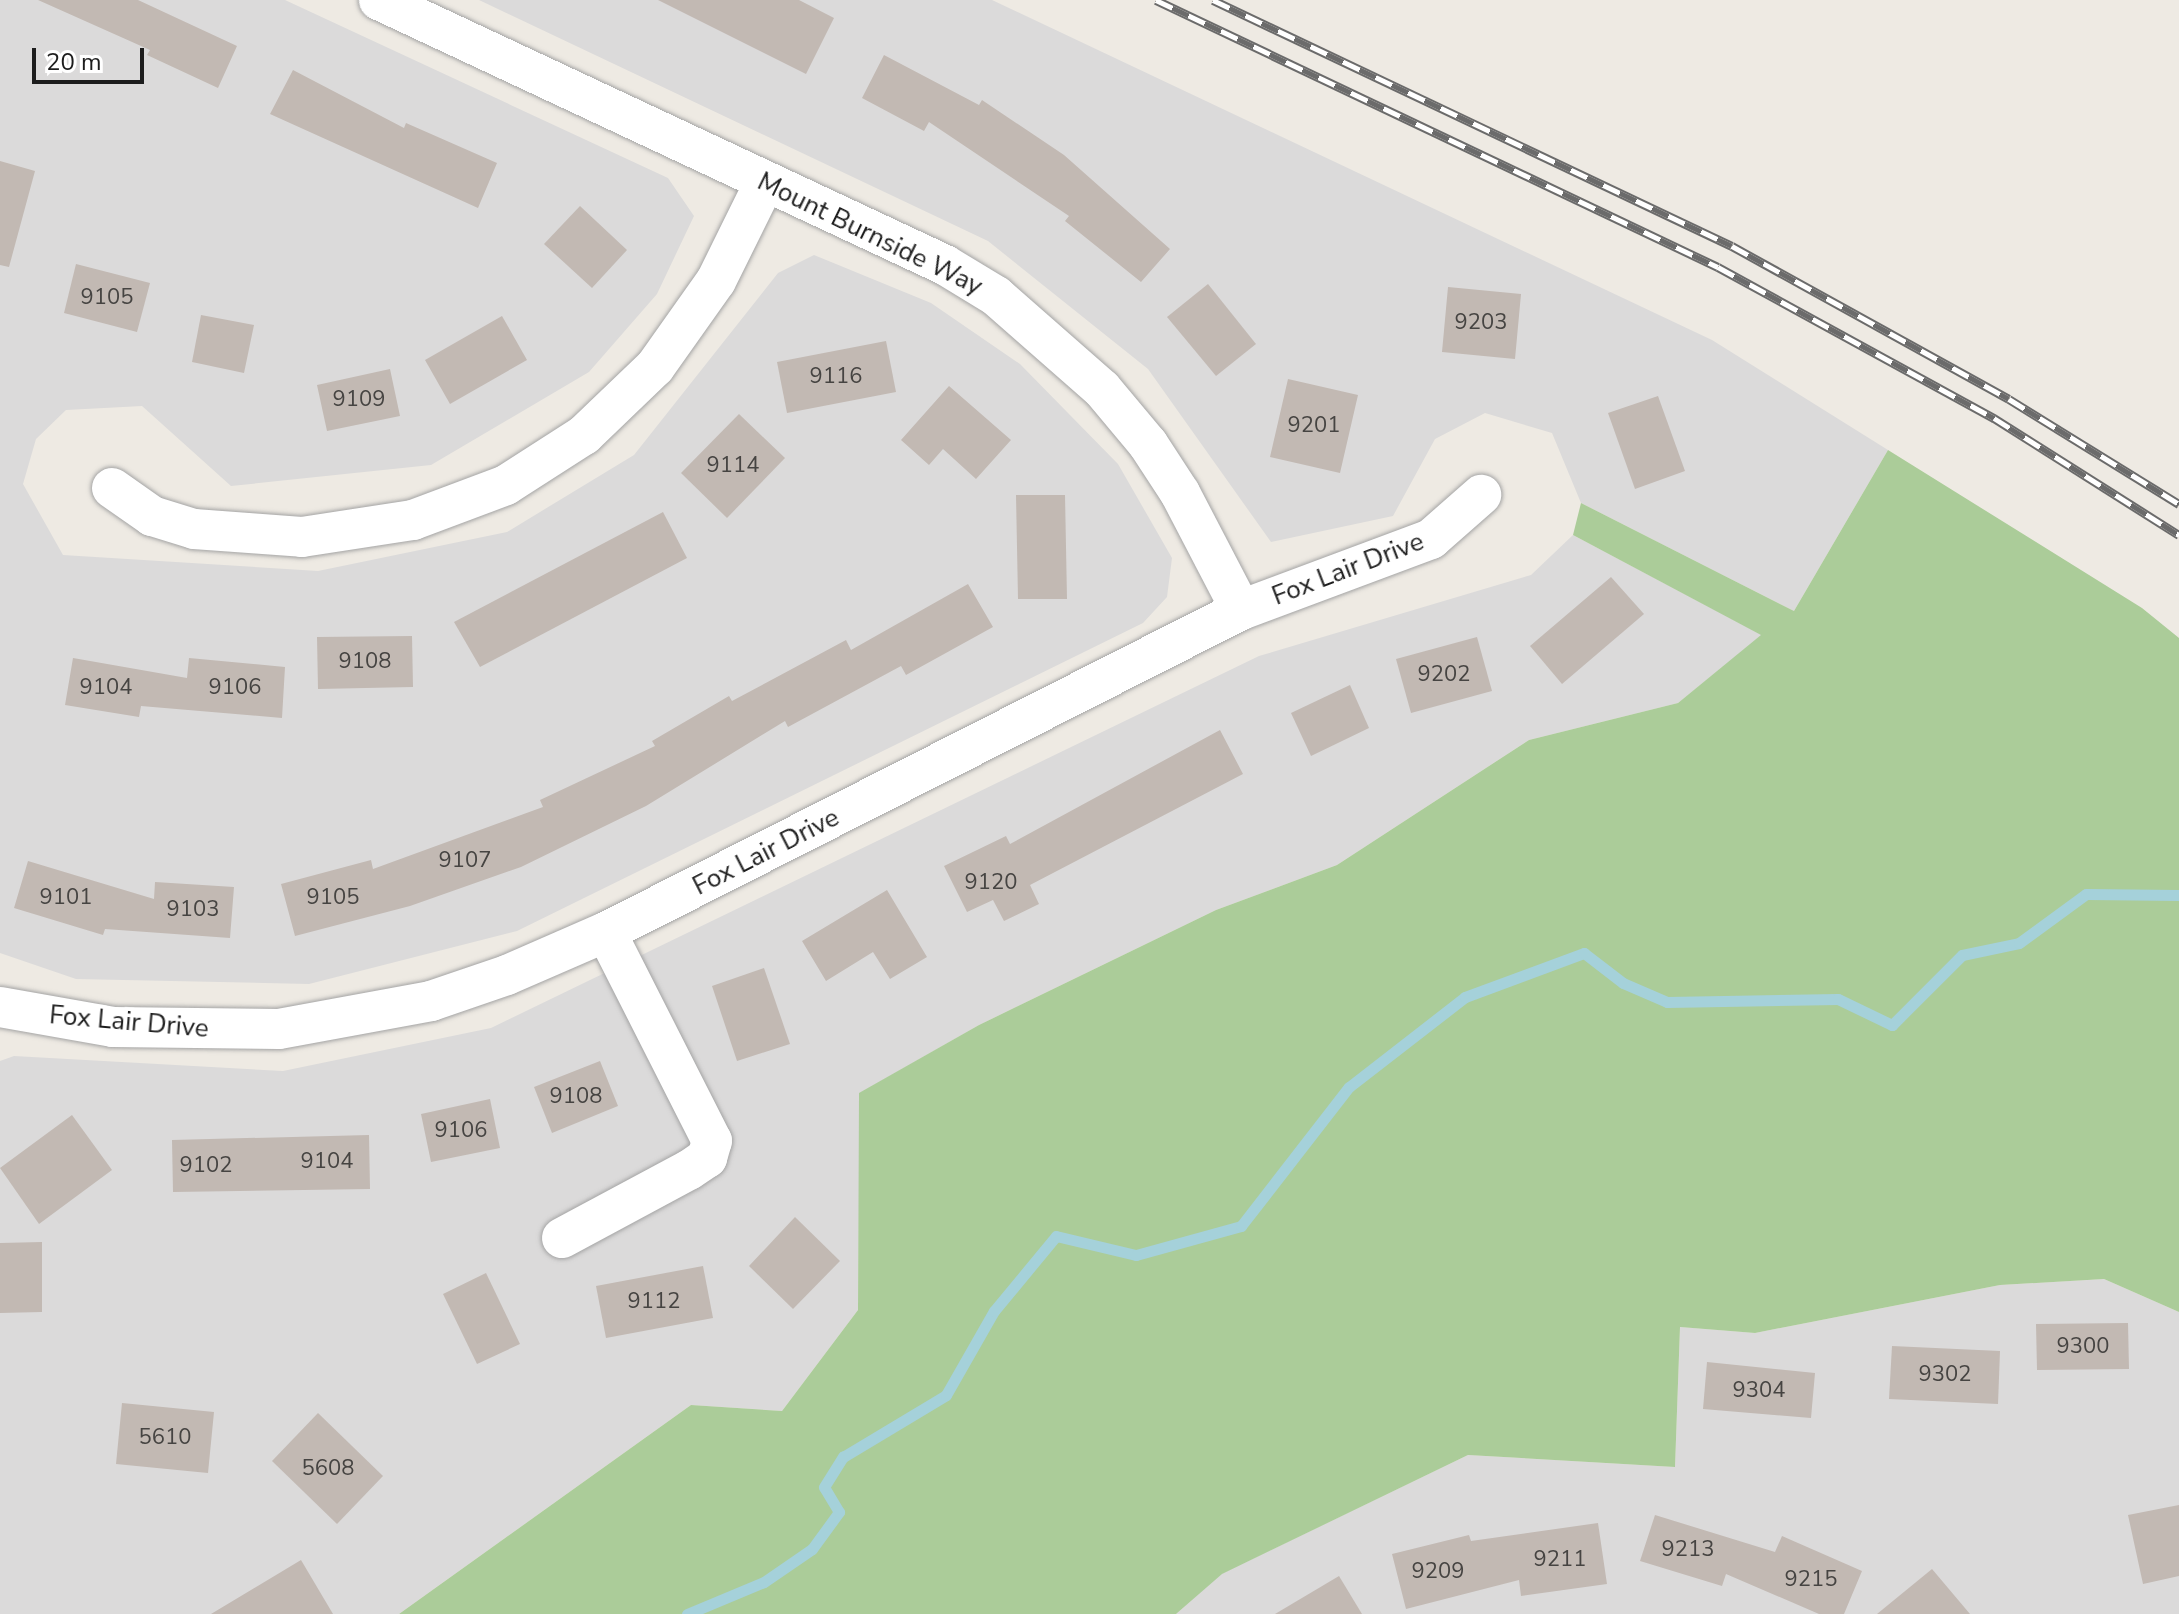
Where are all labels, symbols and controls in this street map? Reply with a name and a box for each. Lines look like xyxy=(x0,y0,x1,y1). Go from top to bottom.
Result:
scale bar xyxy=(36,32,148,82)
text: 20 m xyxy=(46,46,102,78)
street label: Mount Burnside Way xyxy=(752,166,988,302)
house number: 9105 xyxy=(81,285,133,311)
house number: 9203 xyxy=(1455,310,1507,336)
house number: 9116 xyxy=(810,364,862,390)
house number: 9109 xyxy=(333,387,385,413)
house number: 9201 xyxy=(1288,413,1340,439)
house number: 9114 xyxy=(707,453,759,479)
street label: Fox Lair Drive xyxy=(1268,526,1428,612)
house number: 9108 xyxy=(339,649,391,675)
house number: 9202 xyxy=(1418,662,1470,688)
house number: 9104 xyxy=(80,675,132,701)
house number: 9106 xyxy=(209,675,261,701)
street label: Fox Lair Drive xyxy=(688,802,844,902)
house number: 9107 xyxy=(439,848,491,874)
house number: 9120 xyxy=(965,870,1017,896)
house number: 9101 xyxy=(40,885,92,911)
house number: 9105 xyxy=(307,885,359,911)
house number: 9103 xyxy=(167,897,219,923)
street label: Fox Lair Drive xyxy=(48,999,210,1045)
house number: 9108 xyxy=(550,1084,602,1110)
house number: 9106 xyxy=(435,1118,487,1144)
house number: 9104 xyxy=(301,1149,353,1175)
house number: 9102 xyxy=(180,1153,232,1179)
house number: 9112 xyxy=(628,1289,680,1315)
house number: 9300 xyxy=(2057,1334,2109,1360)
house number: 9302 xyxy=(1919,1362,1971,1388)
house number: 9304 xyxy=(1733,1378,1785,1404)
house number: 5610 xyxy=(139,1425,191,1451)
house number: 5608 xyxy=(302,1456,354,1482)
house number: 9213 xyxy=(1662,1537,1714,1563)
house number: 9211 xyxy=(1534,1547,1586,1573)
house number: 9209 xyxy=(1412,1559,1464,1585)
house number: 9215 xyxy=(1785,1567,1837,1593)

